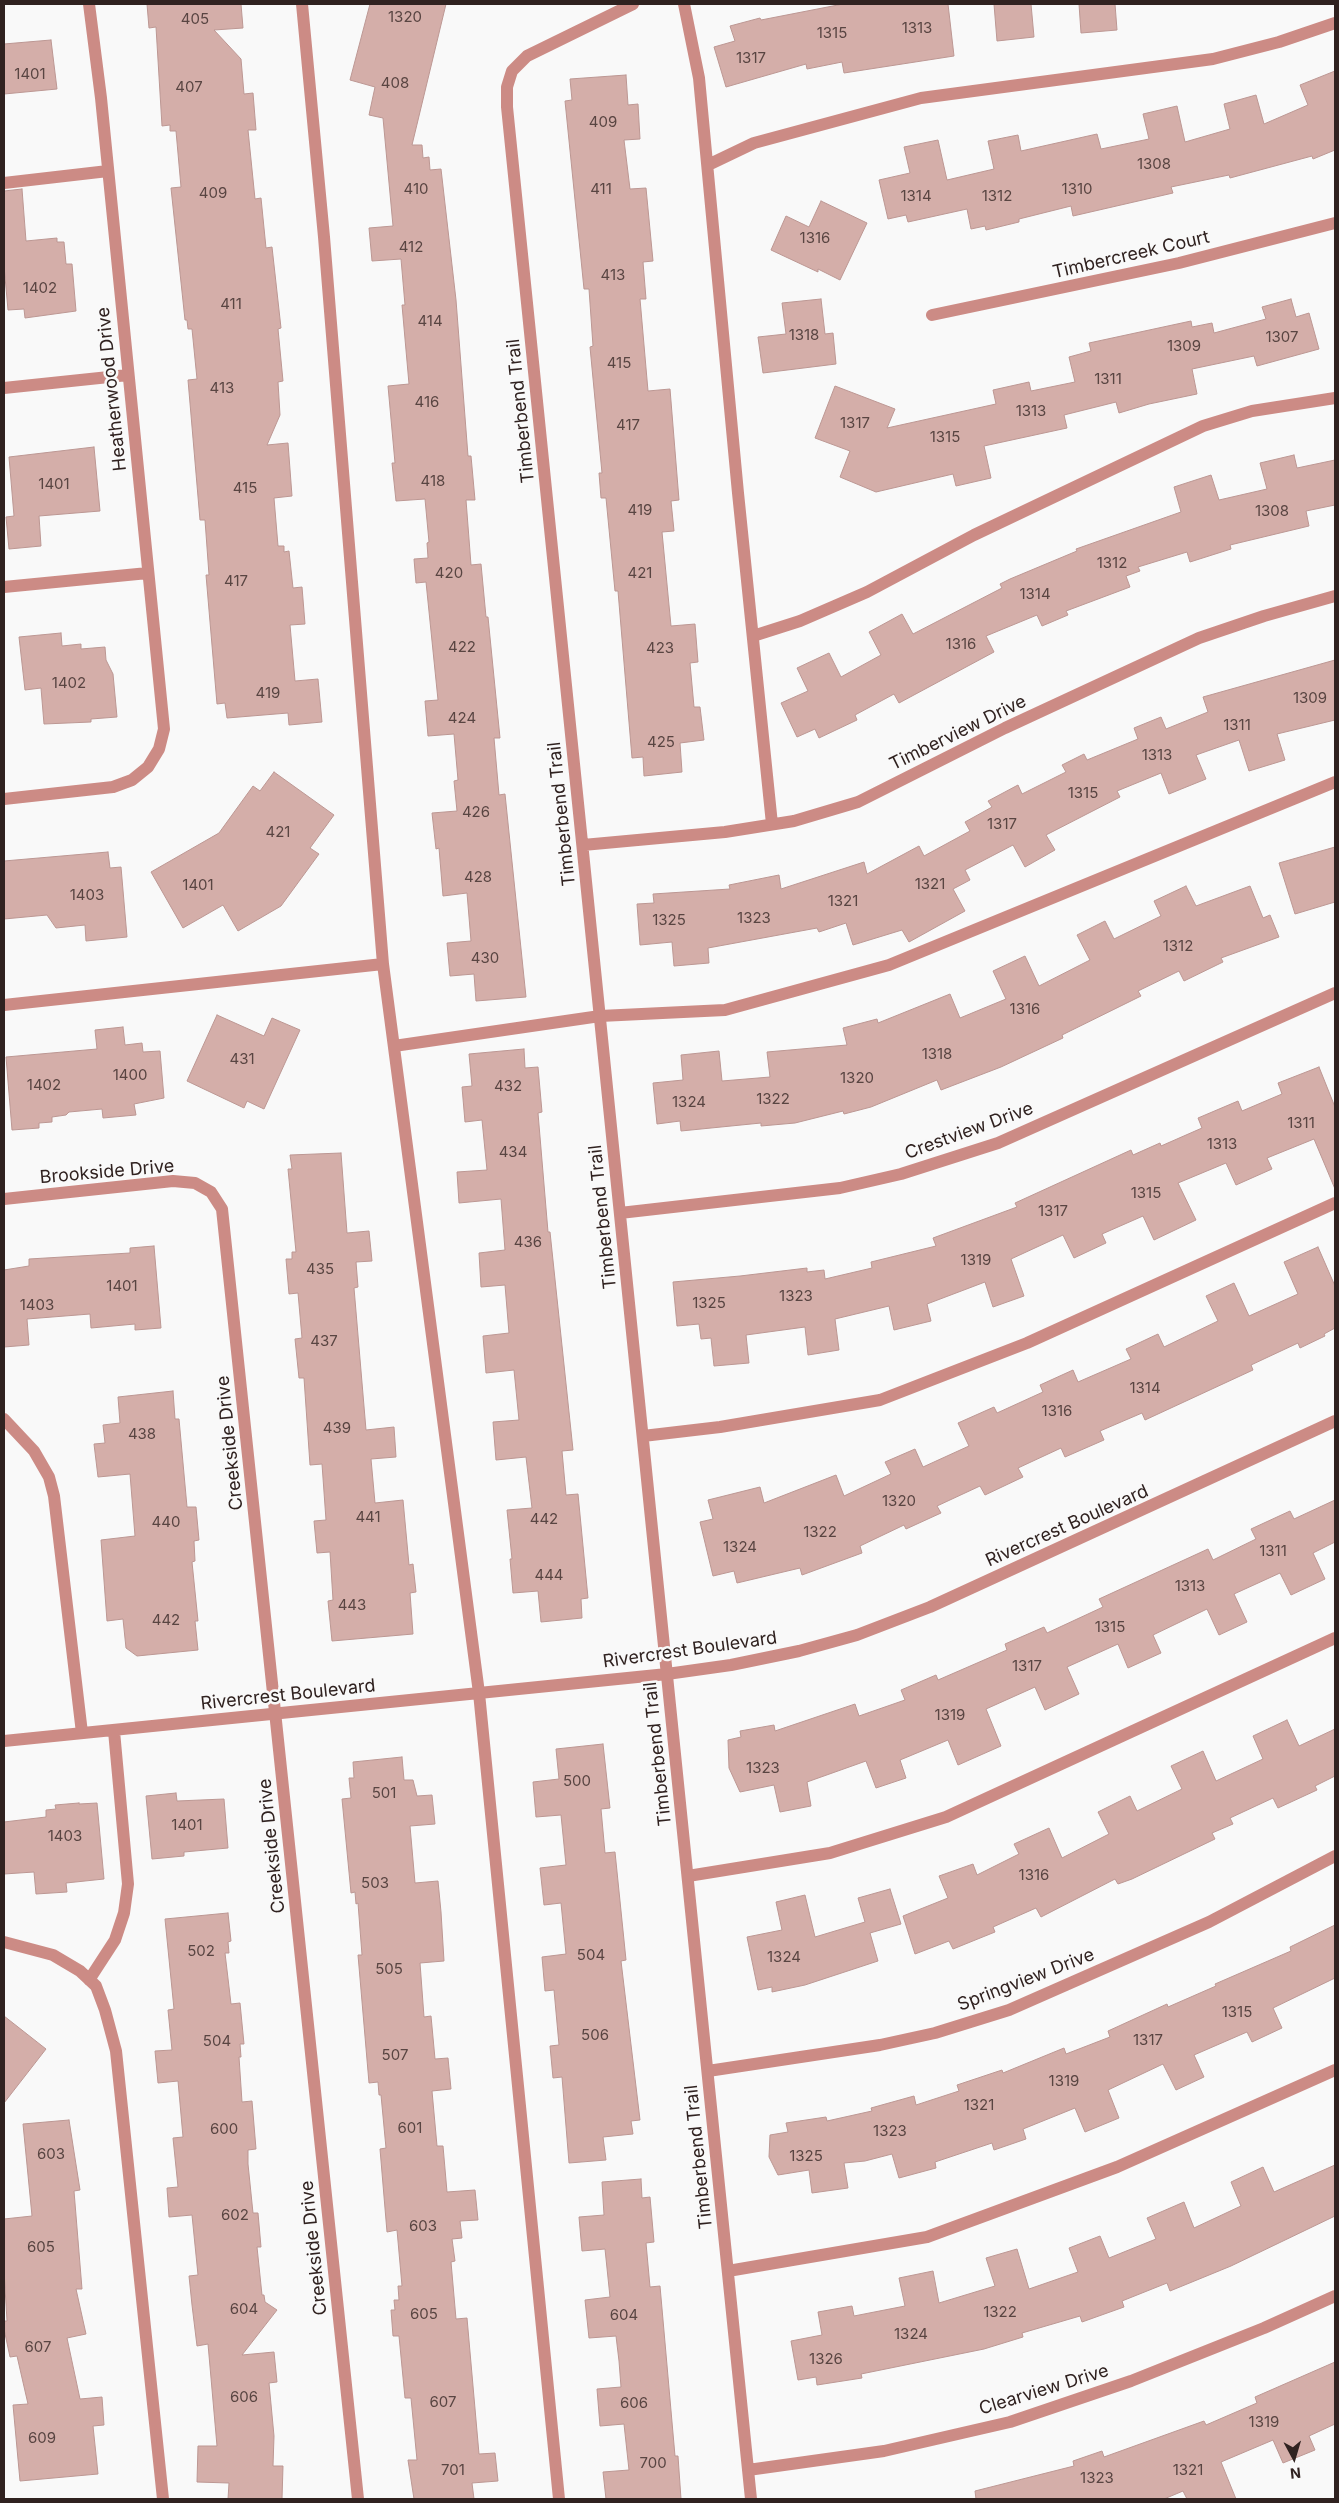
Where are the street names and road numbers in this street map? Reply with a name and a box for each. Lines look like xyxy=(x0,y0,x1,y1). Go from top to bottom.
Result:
street label: Timbercreek Court xyxy=(1051,226,1211,284)
street label: Heatherwood Drive xyxy=(93,306,131,472)
street label: Timberbend Trail xyxy=(503,338,539,484)
street label: Timberview Drive xyxy=(886,691,1030,775)
street label: Timberbend Trail xyxy=(544,741,580,887)
street label: Crestview Drive xyxy=(902,1098,1036,1164)
street label: Timberbend Trail xyxy=(585,1144,621,1290)
street label: Brookside Drive xyxy=(39,1155,175,1189)
street label: Creekside Drive xyxy=(212,1374,248,1512)
street label: Rivercrest Boulevard xyxy=(982,1480,1152,1572)
street label: Rivercrest Boulevard xyxy=(601,1627,779,1673)
street label: Rivercrest Boulevard xyxy=(199,1675,377,1715)
street label: Timberbend Trail xyxy=(640,1681,676,1827)
street label: Creekside Drive xyxy=(254,1777,290,1915)
street label: Springview Drive xyxy=(955,1944,1097,2016)
street label: Timberbend Trail xyxy=(681,2084,717,2230)
street label: Creekside Drive xyxy=(296,2179,332,2317)
street label: Clearview Drive xyxy=(977,2360,1111,2420)

